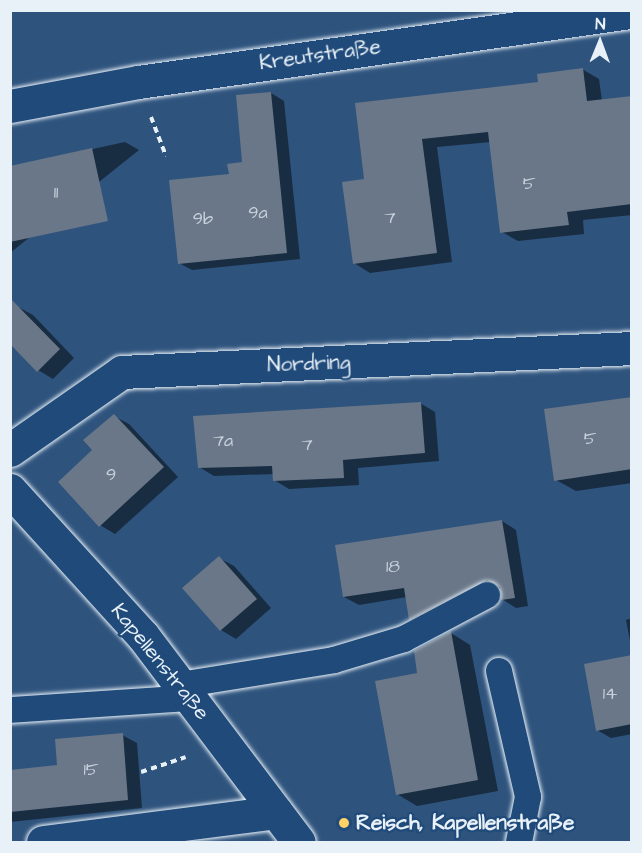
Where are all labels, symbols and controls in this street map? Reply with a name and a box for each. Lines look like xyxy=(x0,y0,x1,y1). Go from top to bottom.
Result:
north arrow xyxy=(570,12,630,72)
text: N xyxy=(595,13,606,35)
street label: Kreutstraße xyxy=(258,34,382,76)
house number: 5 xyxy=(523,173,535,195)
house number: 11 xyxy=(54,182,58,204)
house number: 9a xyxy=(248,202,268,224)
house number: 7 xyxy=(384,207,396,229)
house number: 9b xyxy=(193,208,213,230)
street label: Nordring xyxy=(267,350,351,378)
house number: 5 xyxy=(584,428,596,450)
house number: 7a xyxy=(213,430,233,452)
house number: 7 xyxy=(301,434,313,456)
house number: 9 xyxy=(106,464,116,486)
house number: 18 xyxy=(386,556,400,578)
street label: Kapellenstraße xyxy=(105,599,215,725)
house number: 14 xyxy=(603,683,617,705)
house number: 15 xyxy=(83,759,99,781)
place label: Reisch, Kapellenstraße xyxy=(356,810,574,836)
marker: Reisch, Kapellenstraße xyxy=(337,816,351,830)

